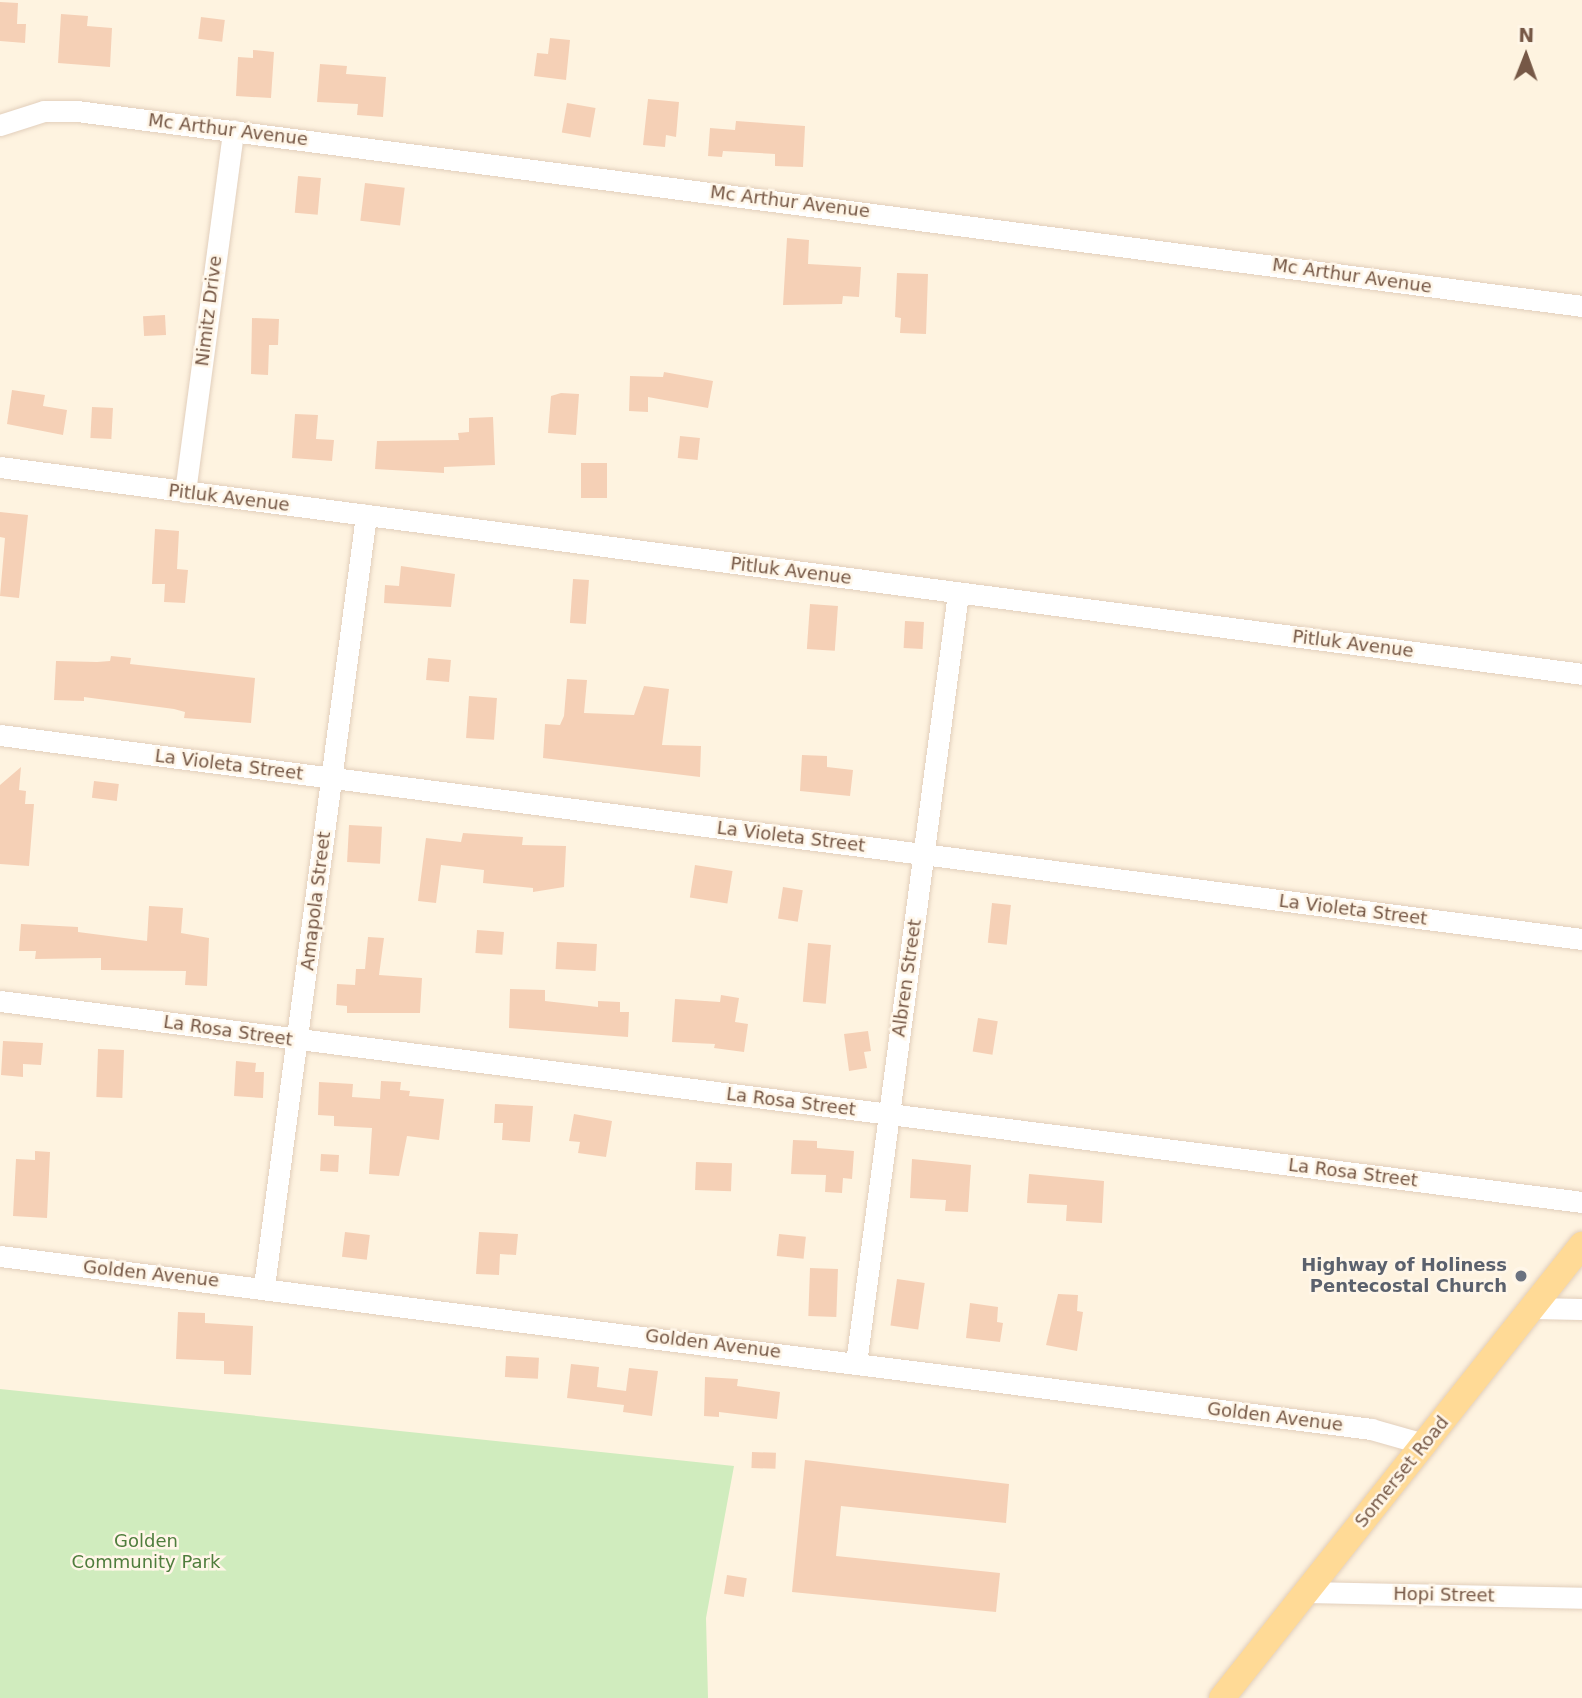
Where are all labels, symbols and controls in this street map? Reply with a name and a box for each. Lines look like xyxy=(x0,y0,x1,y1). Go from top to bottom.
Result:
north arrow xyxy=(1491,21,1561,91)
text: N xyxy=(1518,24,1535,46)
street label: Mc Arthur Avenue xyxy=(147,109,309,151)
street label: Mc Arthur Avenue xyxy=(709,181,871,223)
street label: Nimitz Drive xyxy=(192,254,226,368)
street label: Mc Arthur Avenue xyxy=(1271,254,1433,298)
street label: Pitluk Avenue xyxy=(167,480,291,516)
street label: Pitluk Avenue xyxy=(729,553,853,589)
street label: Pitluk Avenue xyxy=(1291,626,1415,662)
street label: La Violeta Street xyxy=(154,745,304,785)
street label: La Violeta Street xyxy=(716,817,866,857)
street label: Amapola Street xyxy=(297,830,335,972)
street label: La Violeta Street xyxy=(1278,890,1428,930)
street label: Albren Street xyxy=(888,918,926,1038)
street label: La Rosa Street xyxy=(162,1011,294,1051)
street label: La Rosa Street xyxy=(725,1083,857,1121)
street label: La Rosa Street xyxy=(1287,1154,1419,1192)
place label: Highway of Holiness Pentecostal Church xyxy=(1301,1255,1507,1298)
street label: Golden Avenue xyxy=(82,1256,220,1292)
marker: Highway of Holiness Pentecostal Church xyxy=(1513,1268,1529,1284)
street label: Golden Avenue xyxy=(644,1325,782,1363)
street label: Golden Avenue xyxy=(1206,1398,1344,1436)
street label: Somerset Road xyxy=(1351,1412,1453,1532)
park label: Golden Community Park xyxy=(72,1531,220,1574)
street label: Hopi Street xyxy=(1393,1583,1495,1607)

